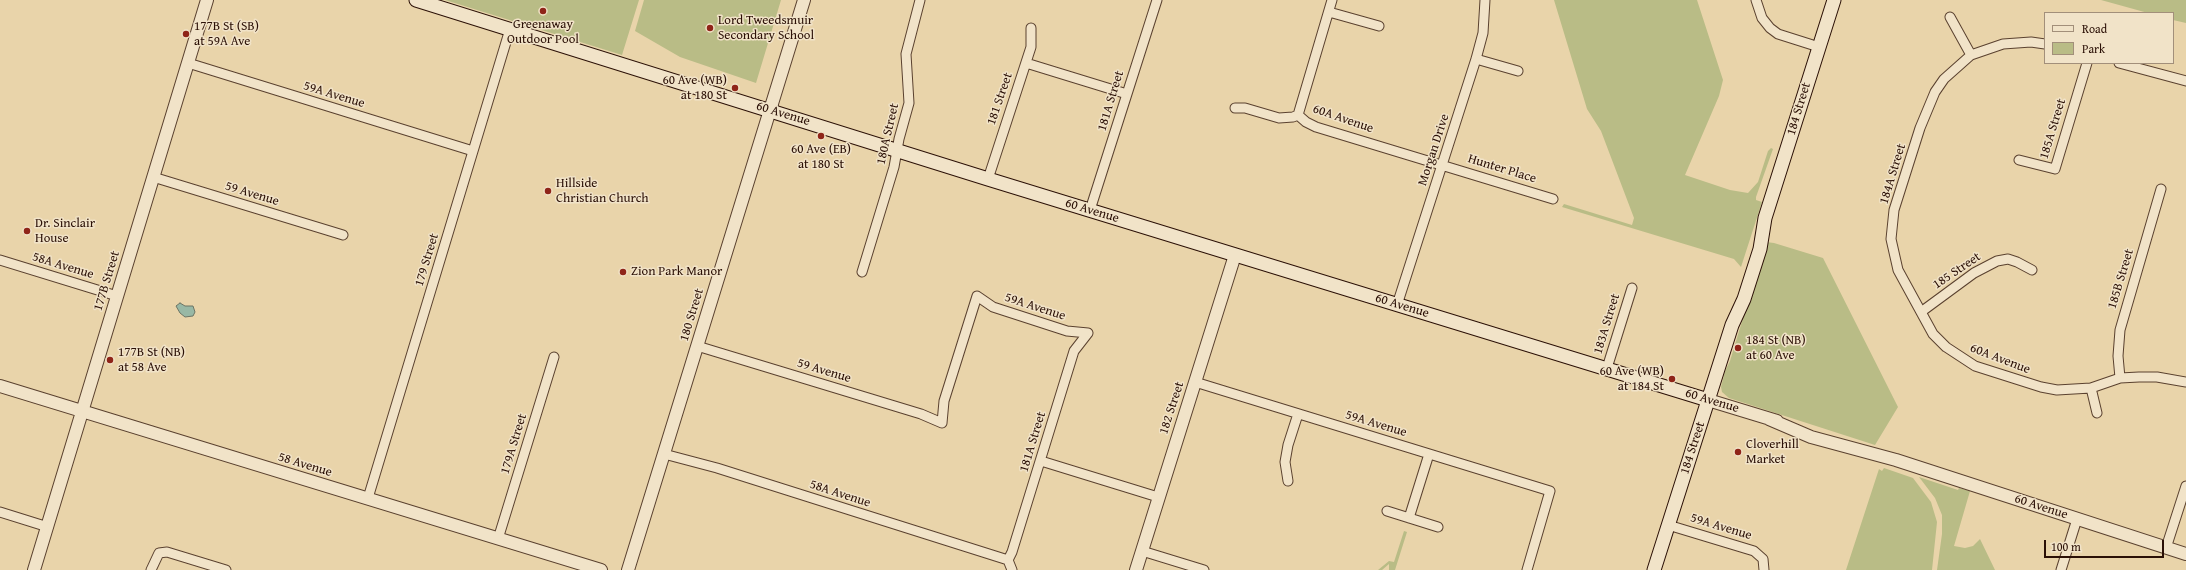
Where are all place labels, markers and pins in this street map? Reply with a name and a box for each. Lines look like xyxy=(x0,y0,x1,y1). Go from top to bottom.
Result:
marker: Greenaway Outdoor Pool xyxy=(538,6,548,16)
place label: Lord Tweedsmuir Secondary School xyxy=(718,13,814,44)
place label: Greenaway Outdoor Pool xyxy=(507,17,579,48)
place label: 177B St (SB) at 59A Ave xyxy=(194,19,259,50)
marker: Lord Tweedsmuir Secondary School xyxy=(705,23,715,33)
marker: 177B St (SB) at 59A Ave xyxy=(181,29,191,39)
place label: 60 Ave (WB) at 180 St xyxy=(662,73,727,104)
marker: 60 Ave (WB) at 180 St xyxy=(730,83,740,93)
marker: 60 Ave (EB) at 180 St xyxy=(816,131,826,141)
place label: 60 Ave (EB) at 180 St xyxy=(791,142,851,173)
place label: Hillside Christian Church xyxy=(556,176,649,207)
marker: Hillside Christian Church xyxy=(543,186,553,196)
place label: Dr. Sinclair House xyxy=(35,216,95,247)
marker: Dr. Sinclair House xyxy=(22,226,32,236)
place label: Zion Park Manor xyxy=(631,264,722,280)
marker: Zion Park Manor xyxy=(618,267,628,277)
place label: 184 St (NB) at 60 Ave xyxy=(1746,333,1806,364)
marker: 184 St (NB) at 60 Ave xyxy=(1733,343,1743,353)
place label: 177B St (NB) at 58 Ave xyxy=(118,345,185,376)
marker: 177B St (NB) at 58 Ave xyxy=(105,355,115,365)
place label: 60 Ave (WB) at 184 St xyxy=(1599,364,1664,395)
marker: 60 Ave (WB) at 184 St xyxy=(1667,374,1677,384)
place label: Cloverhill Market xyxy=(1746,437,1799,468)
marker: Cloverhill Market xyxy=(1733,447,1743,457)

